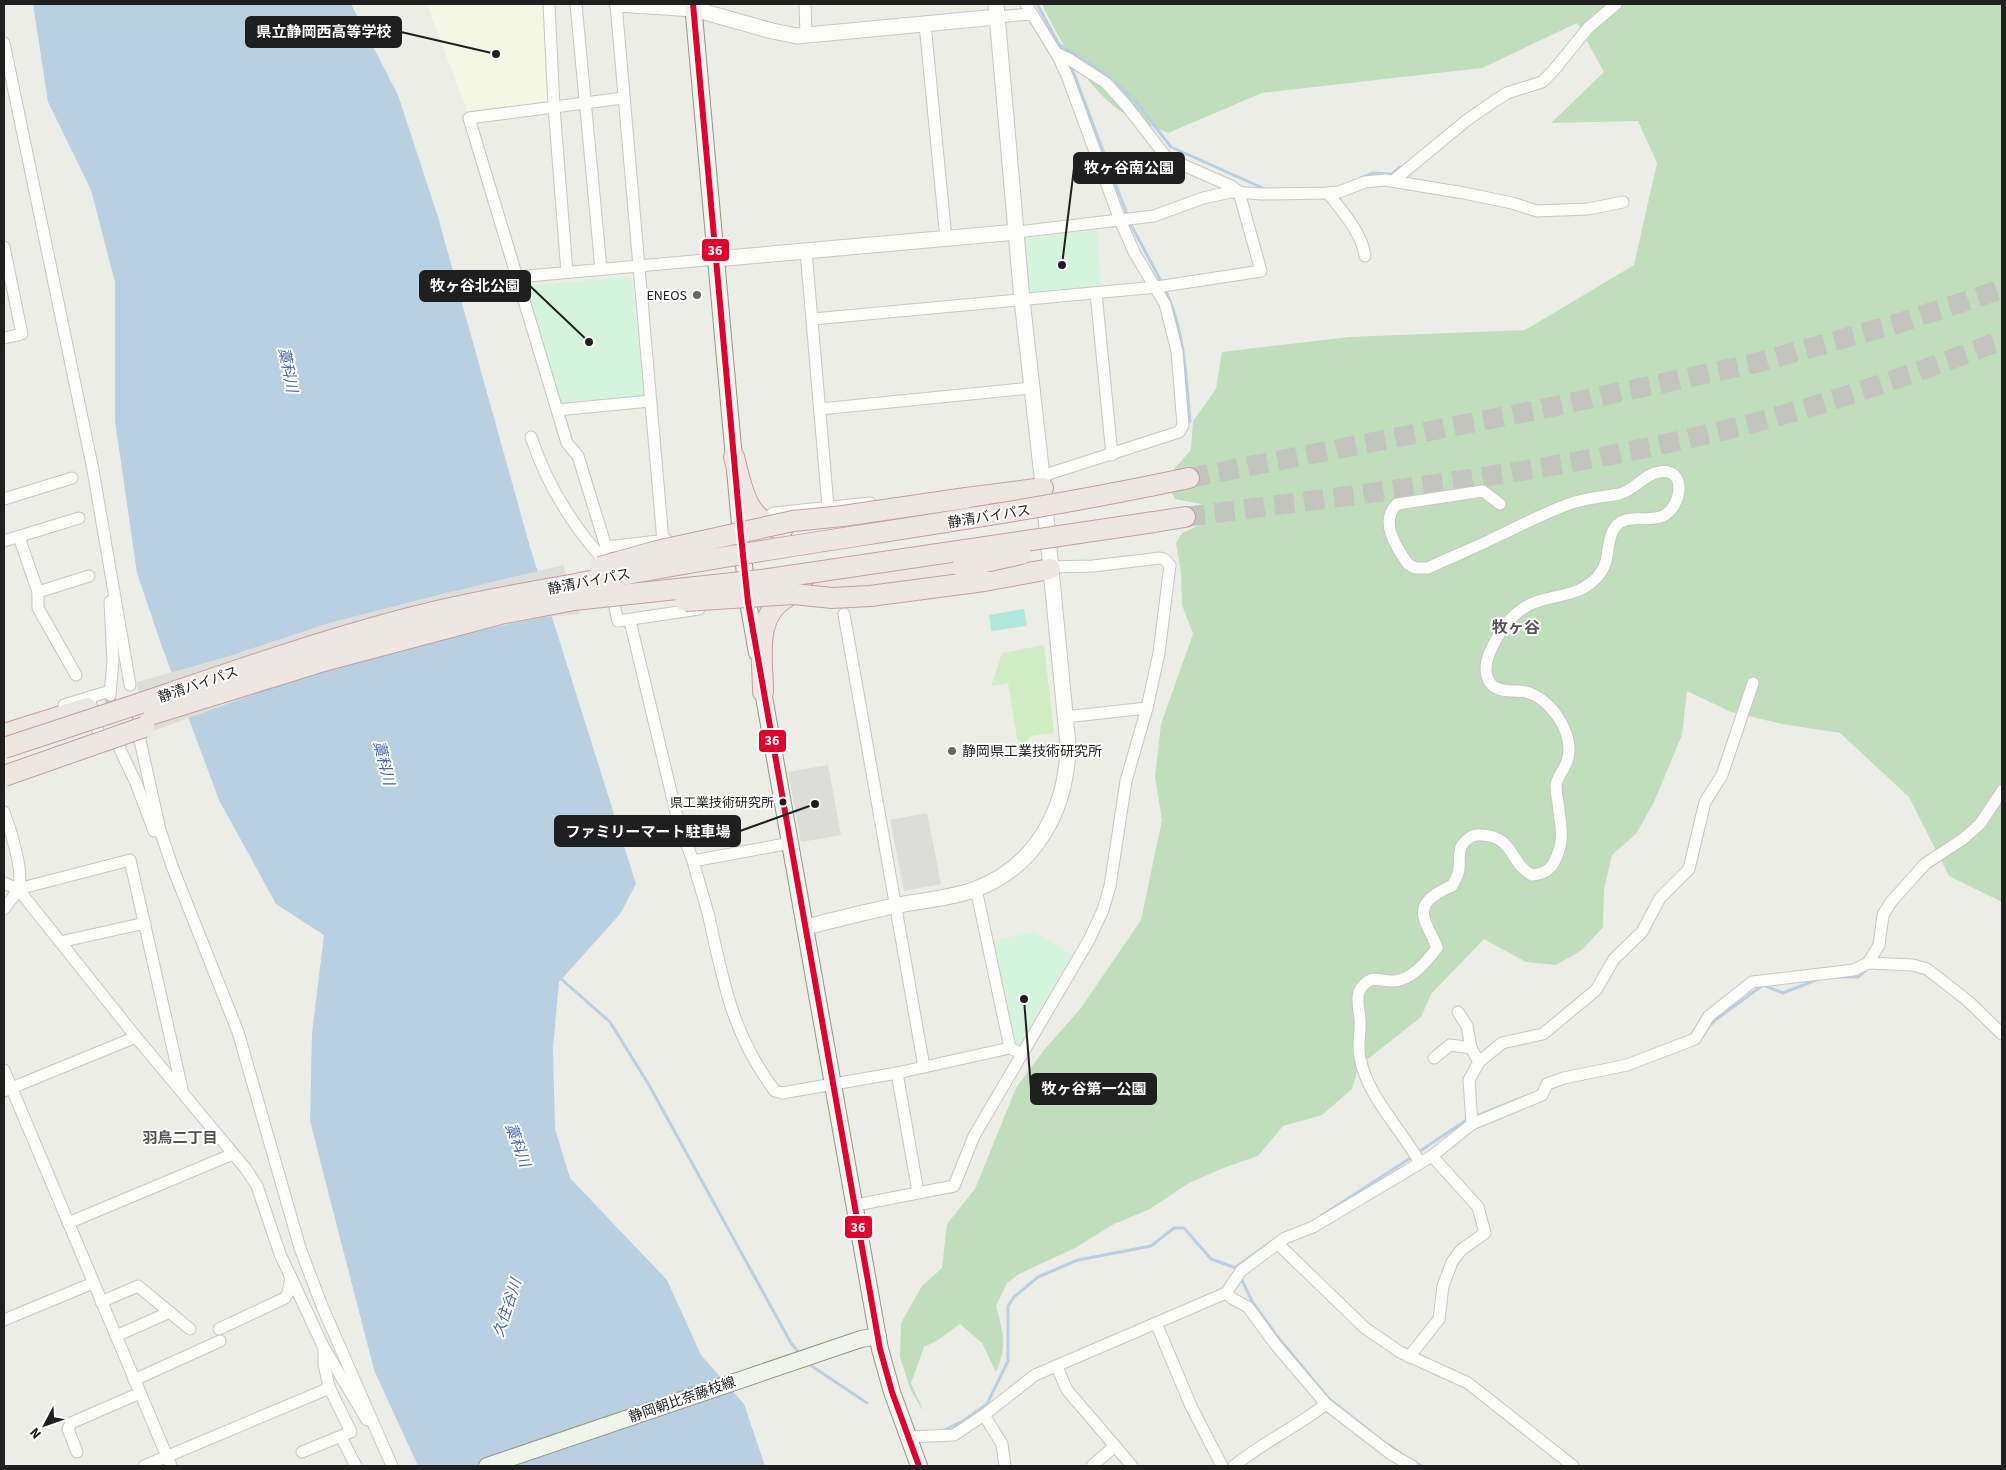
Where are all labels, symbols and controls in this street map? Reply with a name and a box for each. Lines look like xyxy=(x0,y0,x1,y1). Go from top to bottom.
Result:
callout: 県立静岡西高等学校 xyxy=(246,17,401,47)
text: 県立静岡西高等学校 xyxy=(256,22,392,43)
callout: 牧ヶ谷南公園 xyxy=(1074,153,1184,183)
text: 牧ヶ谷南公園 xyxy=(1084,158,1174,179)
line badge: 36 xyxy=(701,238,730,262)
text: 36 xyxy=(708,241,722,261)
callout: 牧ヶ谷北公園 xyxy=(420,271,530,301)
text: 牧ヶ谷北公園 xyxy=(430,276,520,297)
place label: ENEOS xyxy=(646,286,687,306)
marker: ENEOS xyxy=(691,289,703,301)
water label: 藁科川 xyxy=(273,346,302,396)
street label: 静清バイパス xyxy=(946,501,1032,533)
street label: 静清バイパス xyxy=(546,564,632,600)
district label: 牧ヶ谷 xyxy=(1492,617,1540,639)
street label: 静清バイパス xyxy=(155,662,241,708)
line badge: 36 xyxy=(758,729,787,753)
text: 36 xyxy=(765,731,779,751)
water label: 藁科川 xyxy=(368,739,400,789)
place label: 静岡県工業技術研究所 xyxy=(962,742,1102,762)
marker: 静岡県工業技術研究所 xyxy=(946,745,958,757)
place label: 県工業技術研究所 xyxy=(670,794,774,812)
marker: 県工業技術研究所 xyxy=(778,797,788,807)
callout: ファミリーマート駐車場 xyxy=(555,816,740,846)
text: ファミリーマート駐車場 xyxy=(565,822,731,843)
callout: 牧ヶ谷第一公園 xyxy=(1031,1074,1156,1104)
text: 牧ヶ谷第一公園 xyxy=(1041,1079,1147,1100)
water label: 藁科川 xyxy=(500,1120,536,1172)
district label: 羽鳥二丁目 xyxy=(142,1128,218,1149)
line badge: 36 xyxy=(844,1215,873,1239)
text: 36 xyxy=(851,1218,865,1238)
water label: 久住谷川 xyxy=(488,1274,527,1340)
street label: 静岡朝比奈藤枝線 xyxy=(626,1372,739,1428)
north arrow xyxy=(20,1400,70,1450)
text: N xyxy=(25,1423,47,1443)

